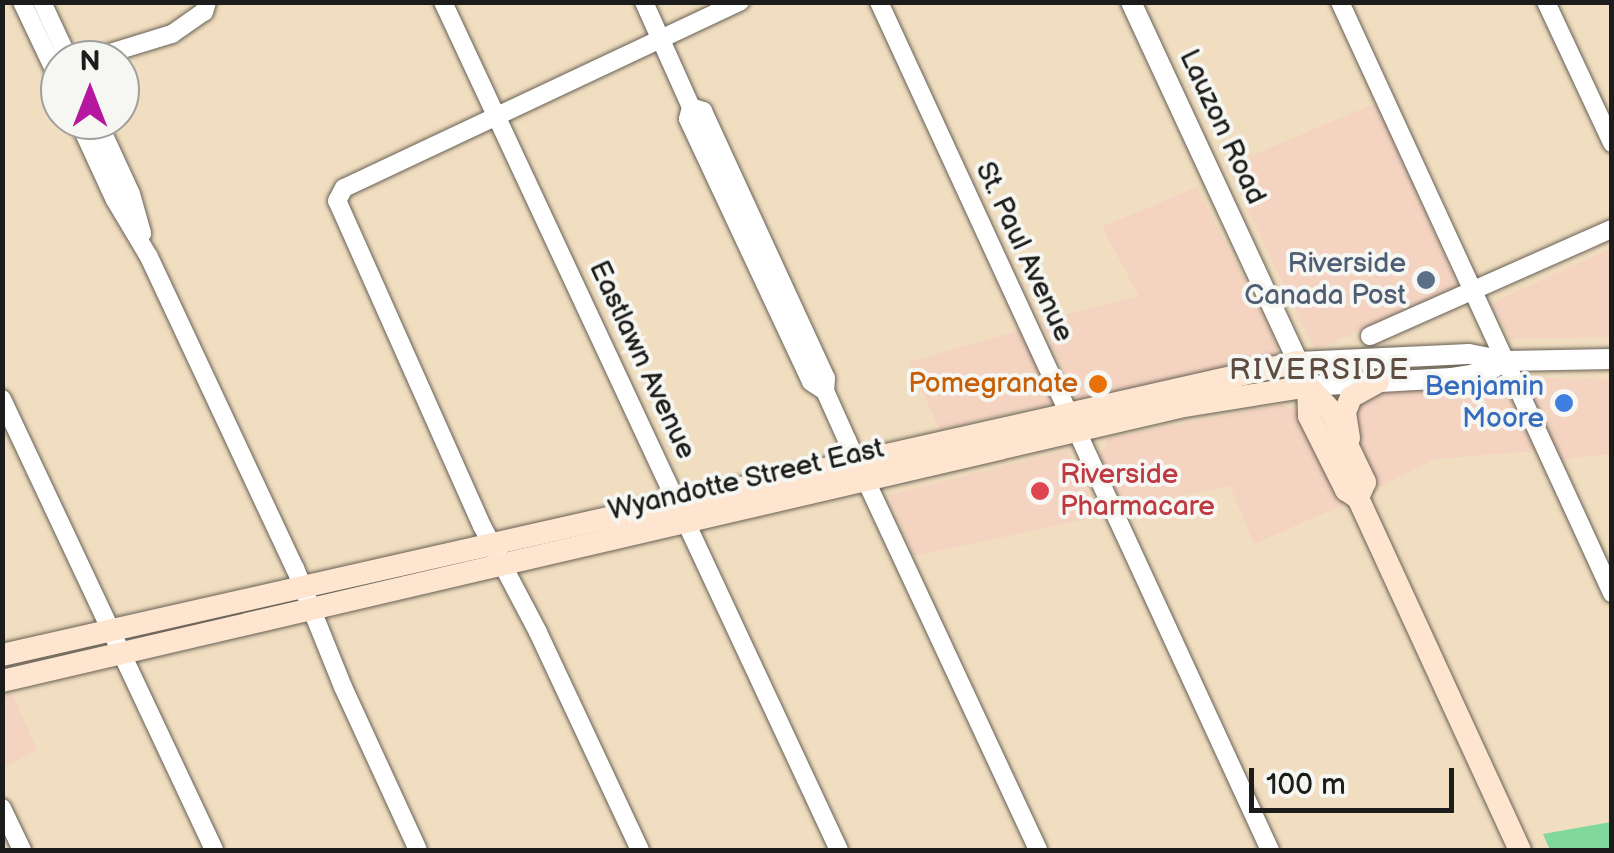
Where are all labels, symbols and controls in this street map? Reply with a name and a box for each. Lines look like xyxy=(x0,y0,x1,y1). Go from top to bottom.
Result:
north arrow xyxy=(40,40,140,140)
street label: Lauzon Road xyxy=(1172,44,1272,210)
text: N xyxy=(79,45,101,78)
street label: St. Paul Avenue xyxy=(968,157,1080,347)
place label: Riverside Canada Post xyxy=(1244,247,1406,313)
street label: Eastlawn Avenue xyxy=(581,256,703,464)
marker: Riverside Canada Post xyxy=(1415,269,1437,291)
district label: RIVERSIDE xyxy=(1229,352,1411,388)
place label: Pomegranate xyxy=(908,367,1078,401)
place label: Benjamin Moore xyxy=(1424,370,1544,436)
marker: Pomegranate xyxy=(1087,373,1109,395)
marker: Benjamin Moore xyxy=(1553,392,1575,414)
street label: Wyandotte Street East xyxy=(605,432,887,528)
place label: Riverside Pharmacare xyxy=(1060,458,1215,524)
marker: Riverside Pharmacare xyxy=(1029,480,1051,502)
scale bar xyxy=(1254,748,1459,810)
text: 100 m xyxy=(1266,767,1346,803)

